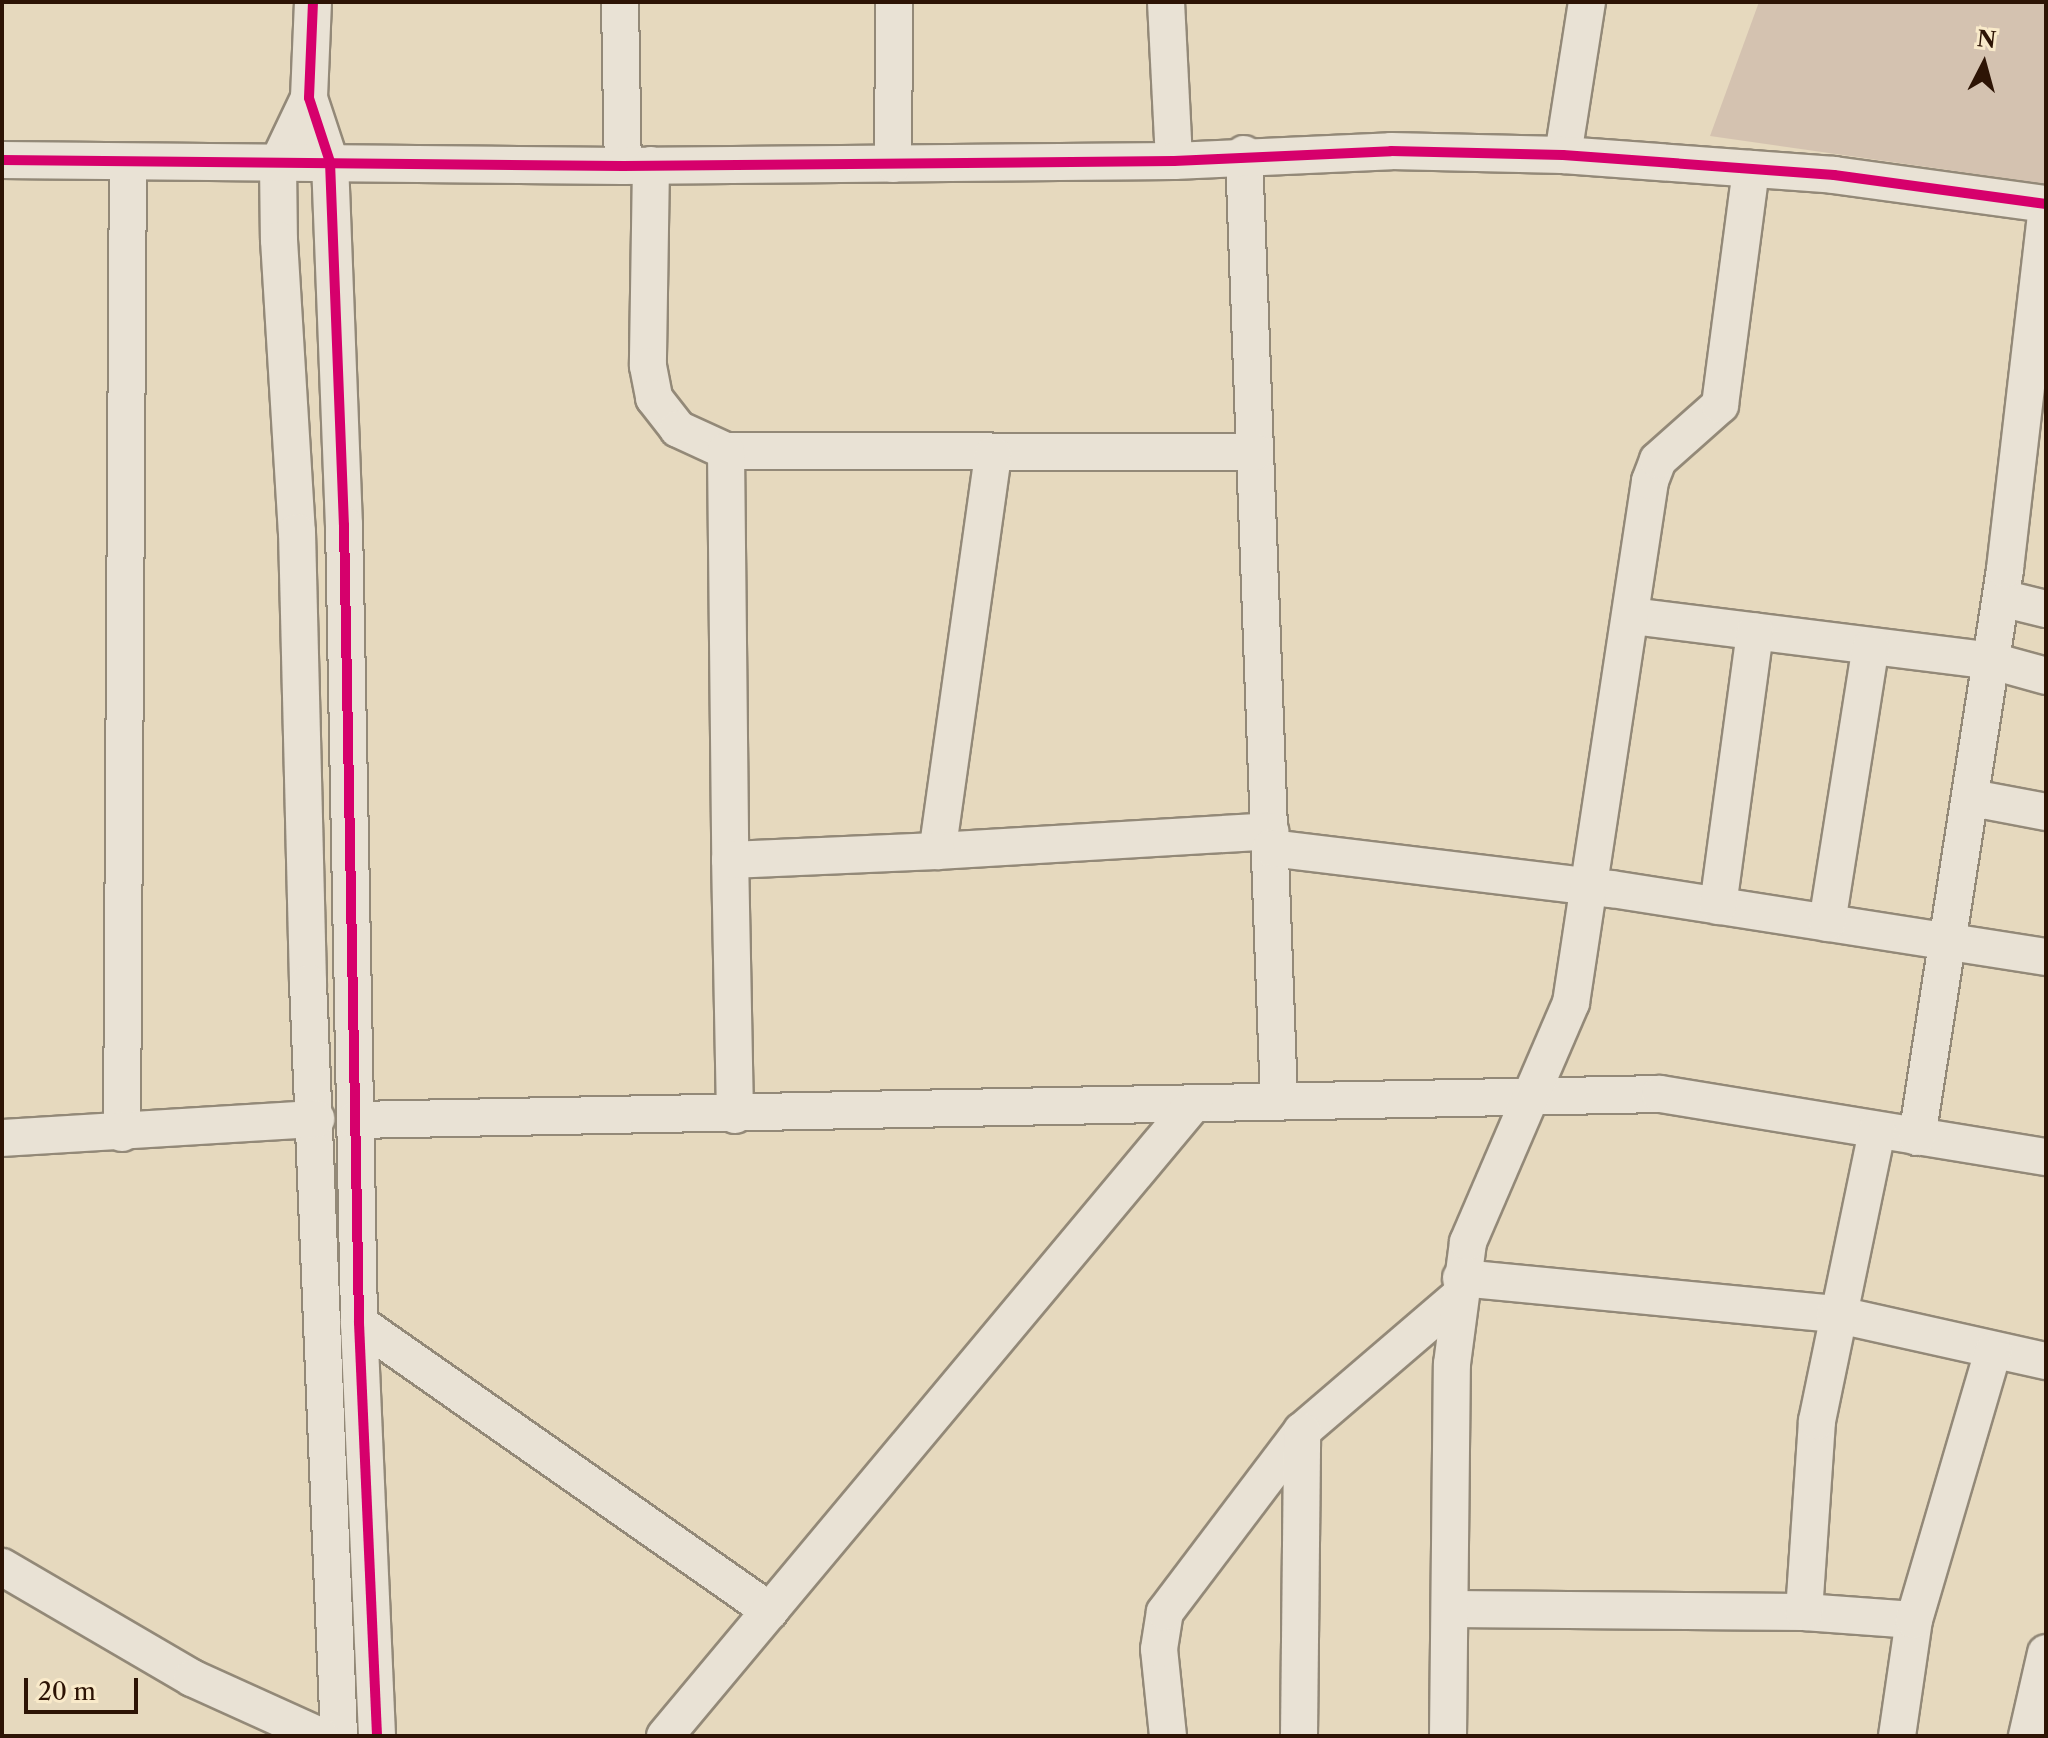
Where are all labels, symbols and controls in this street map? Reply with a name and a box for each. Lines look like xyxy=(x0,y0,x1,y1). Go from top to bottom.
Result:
north arrow xyxy=(1944,24,2024,104)
text: N xyxy=(1976,25,1997,54)
scale bar xyxy=(28,1662,142,1712)
text: 20 m xyxy=(38,1677,96,1706)

